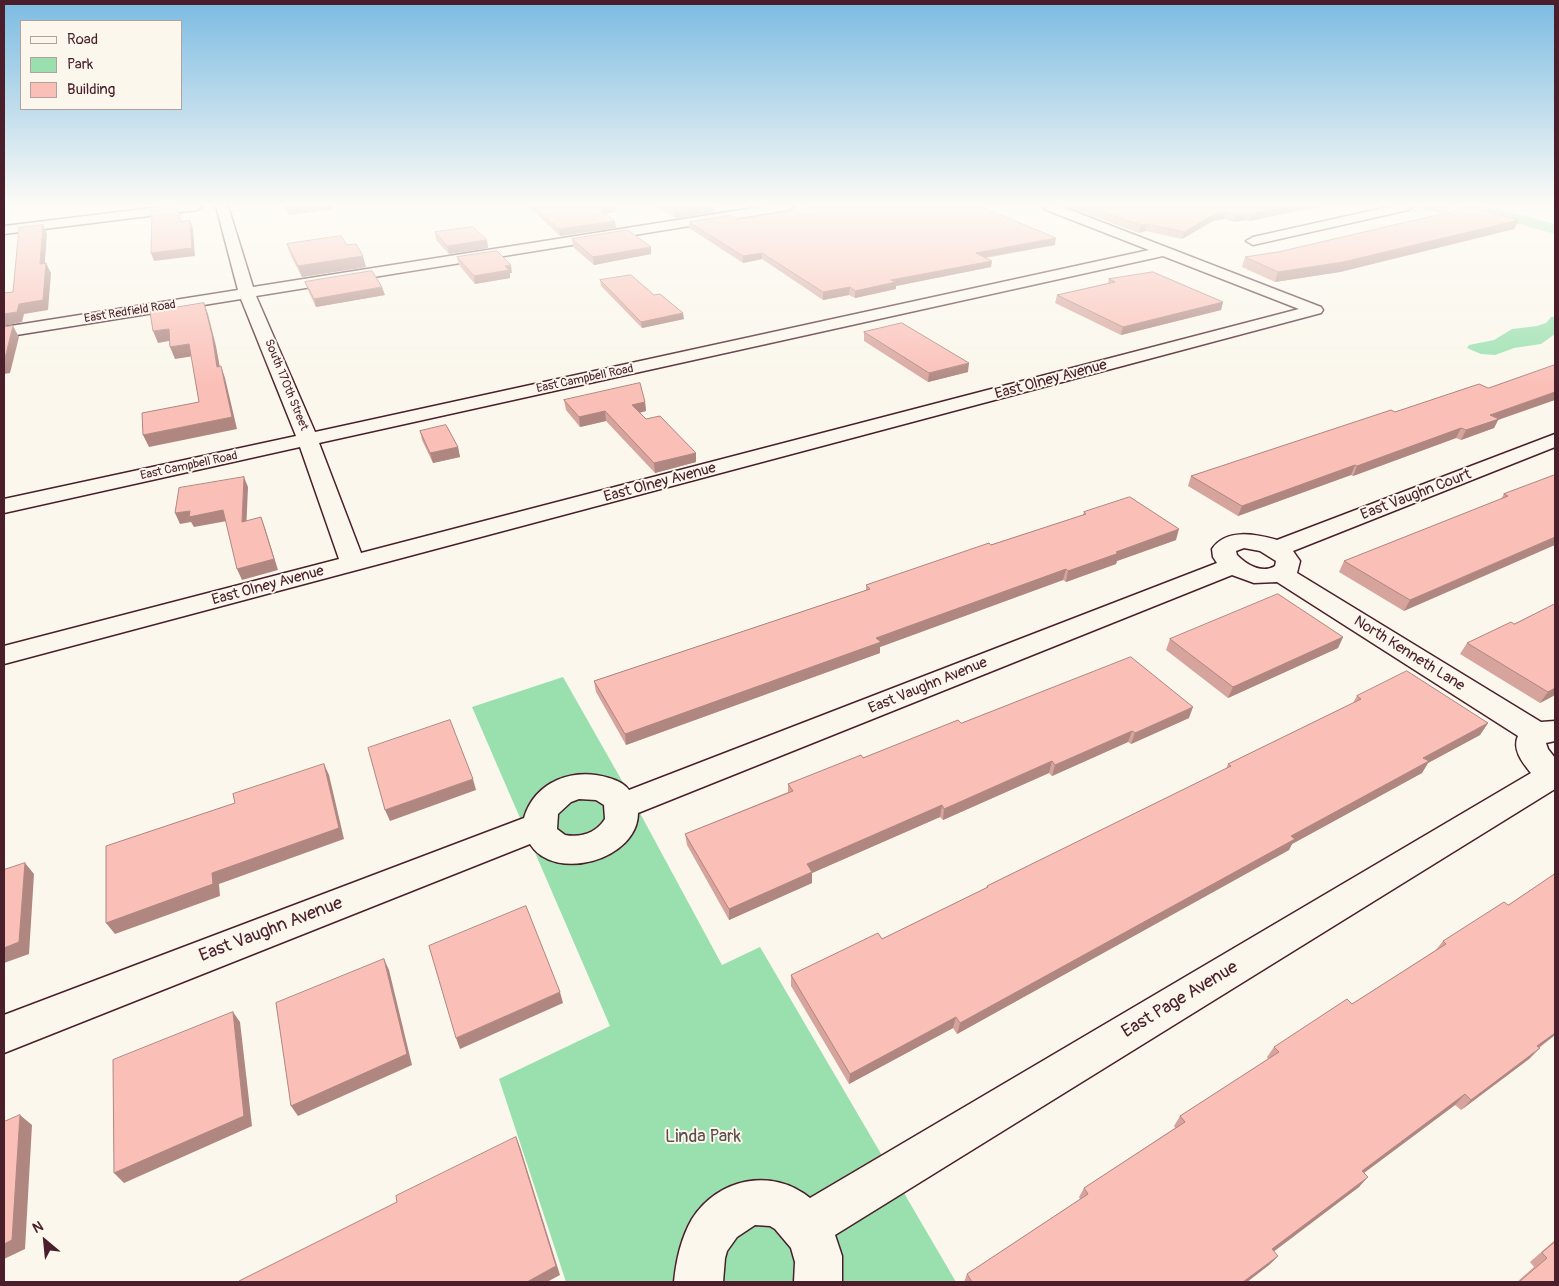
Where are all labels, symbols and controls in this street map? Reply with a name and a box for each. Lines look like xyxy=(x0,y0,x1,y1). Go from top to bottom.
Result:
legend xyxy=(20,20,182,110)
text: Road xyxy=(67,30,98,49)
text: Park xyxy=(67,55,93,74)
text: Building xyxy=(67,80,115,99)
street label: East Redfield Road xyxy=(83,298,177,326)
street label: South 170th Street xyxy=(261,337,311,433)
street label: East Olney Avenue xyxy=(993,356,1109,404)
street label: East Campbell Road xyxy=(535,362,635,396)
street label: East Campbell Road xyxy=(139,449,239,483)
street label: East Olney Avenue xyxy=(602,459,718,507)
street label: East Vaughn Court xyxy=(1358,466,1474,524)
street label: East Olney Avenue xyxy=(210,562,326,610)
street label: North Kenneth Lane xyxy=(1350,613,1468,695)
street label: East Vaughn Avenue xyxy=(866,654,990,718)
street label: East Vaughn Avenue xyxy=(196,893,346,967)
street label: East Page Avenue xyxy=(1118,957,1242,1043)
park label: Linda Park xyxy=(665,1126,741,1148)
north arrow xyxy=(20,1216,70,1266)
text: N xyxy=(30,1218,46,1237)

